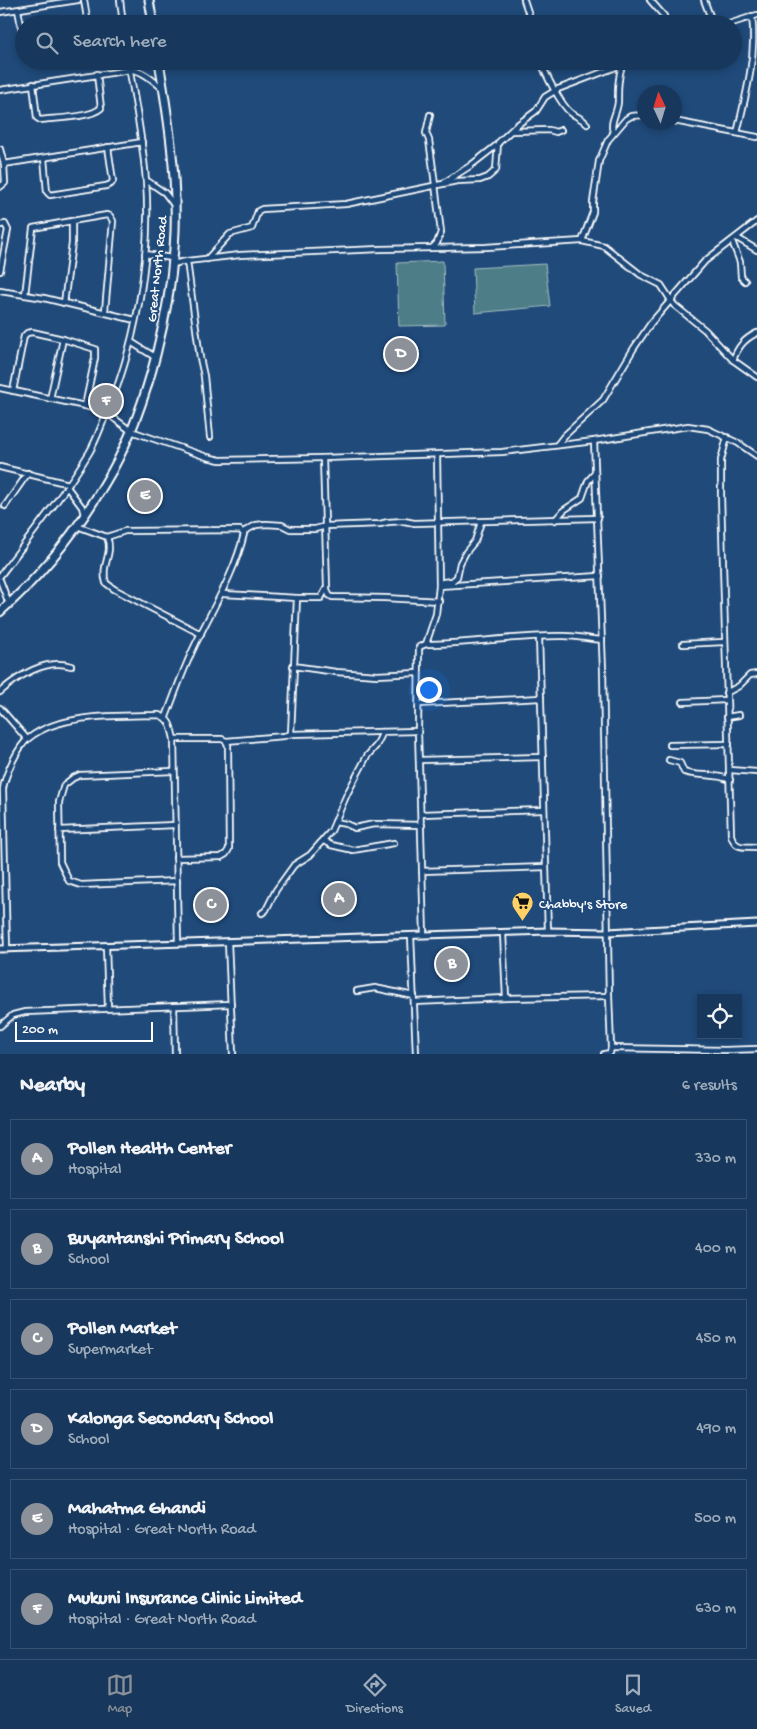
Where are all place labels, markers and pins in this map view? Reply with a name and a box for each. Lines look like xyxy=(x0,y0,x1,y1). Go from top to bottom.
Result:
pin: D xyxy=(385,335,417,373)
pin: F xyxy=(90,382,122,420)
pin: E xyxy=(129,477,161,515)
pin: A xyxy=(323,880,355,918)
pin: C xyxy=(195,886,227,924)
supermarket icon: Chabby's Store xyxy=(511,891,535,922)
place label: Chabby's Store xyxy=(539,897,628,914)
pin: B xyxy=(436,945,468,983)

